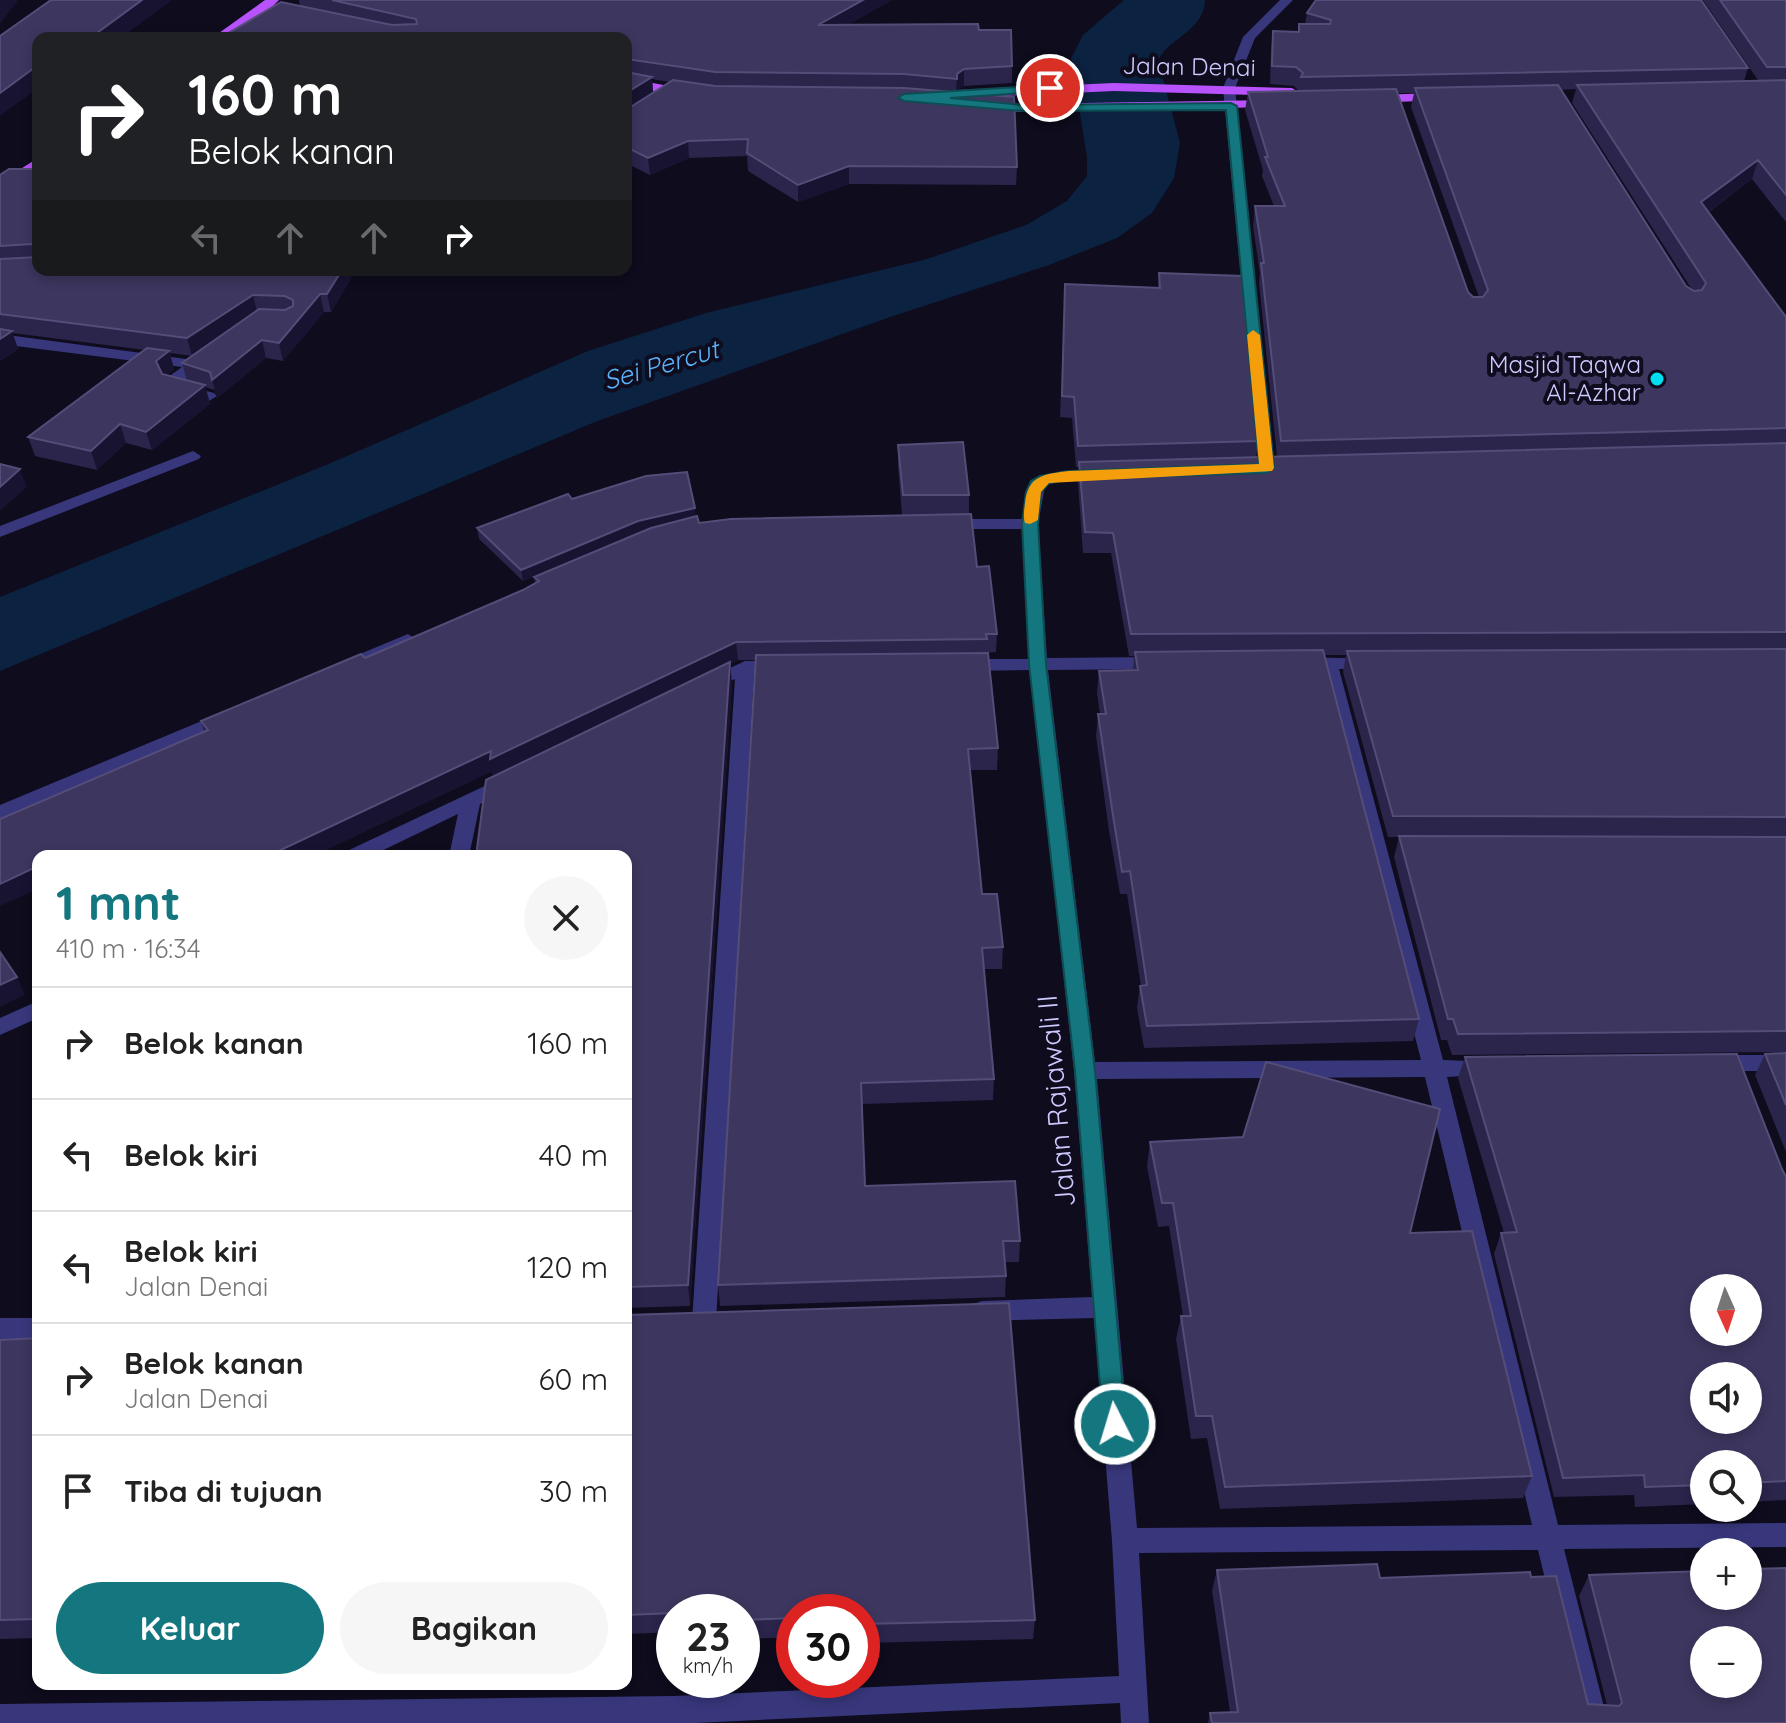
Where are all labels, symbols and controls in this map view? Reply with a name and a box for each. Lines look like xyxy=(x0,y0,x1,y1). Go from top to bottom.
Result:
street label: Jalan Denai xyxy=(1122,50,1256,82)
pin xyxy=(1016,54,1084,122)
text: 160 m xyxy=(188,59,342,129)
icon: right xyxy=(56,64,160,168)
icon: arrive xyxy=(1028,66,1072,110)
text: Belok kanan xyxy=(188,128,395,173)
icon: left xyxy=(184,216,228,260)
icon: ahead xyxy=(268,216,312,260)
icon: ahead xyxy=(352,216,396,260)
icon: right xyxy=(436,216,480,260)
water label: Sei Percut xyxy=(599,331,725,397)
place label: Masjid Taqwa Al-Azhar xyxy=(1489,349,1641,407)
marker: Masjid Taqwa Al-Azhar xyxy=(1648,370,1666,388)
text: 1 mnt xyxy=(56,872,181,932)
button: close xyxy=(524,876,608,960)
text: 410 m · 16:34 xyxy=(56,932,200,965)
street label: Jalan Rajawali II xyxy=(1029,994,1082,1208)
icon: right xyxy=(56,1021,100,1065)
text: Belok kanan xyxy=(124,1024,304,1062)
text: 160 m xyxy=(527,1024,608,1062)
icon: left xyxy=(56,1133,100,1177)
text: Belok kiri xyxy=(124,1136,258,1174)
text: 40 m xyxy=(539,1136,608,1174)
text: Belok kiri xyxy=(124,1232,258,1270)
icon: left xyxy=(56,1245,100,1289)
text: 120 m xyxy=(527,1248,608,1286)
text: Jalan Denai xyxy=(124,1270,268,1303)
north arrow xyxy=(1690,1274,1762,1346)
map controls xyxy=(1690,1274,1762,1698)
text: Belok kanan xyxy=(124,1344,304,1382)
icon: right xyxy=(56,1357,100,1401)
text: 60 m xyxy=(538,1360,608,1398)
button: sound xyxy=(1690,1362,1762,1434)
text: Jalan Denai xyxy=(124,1382,268,1415)
position arrow xyxy=(1073,1382,1157,1466)
button: search xyxy=(1690,1450,1762,1522)
icon: arrive xyxy=(56,1469,100,1513)
text: Tiba di tujuan xyxy=(124,1472,323,1510)
text: 30 m xyxy=(539,1472,608,1510)
button: + xyxy=(1690,1538,1762,1610)
button: Keluar xyxy=(56,1582,324,1674)
button: Bagikan xyxy=(340,1582,608,1674)
speed limit sign: 30 xyxy=(776,1594,880,1698)
text: 23 xyxy=(686,1611,730,1661)
button: − xyxy=(1690,1626,1762,1698)
text: km/h xyxy=(683,1653,733,1678)

